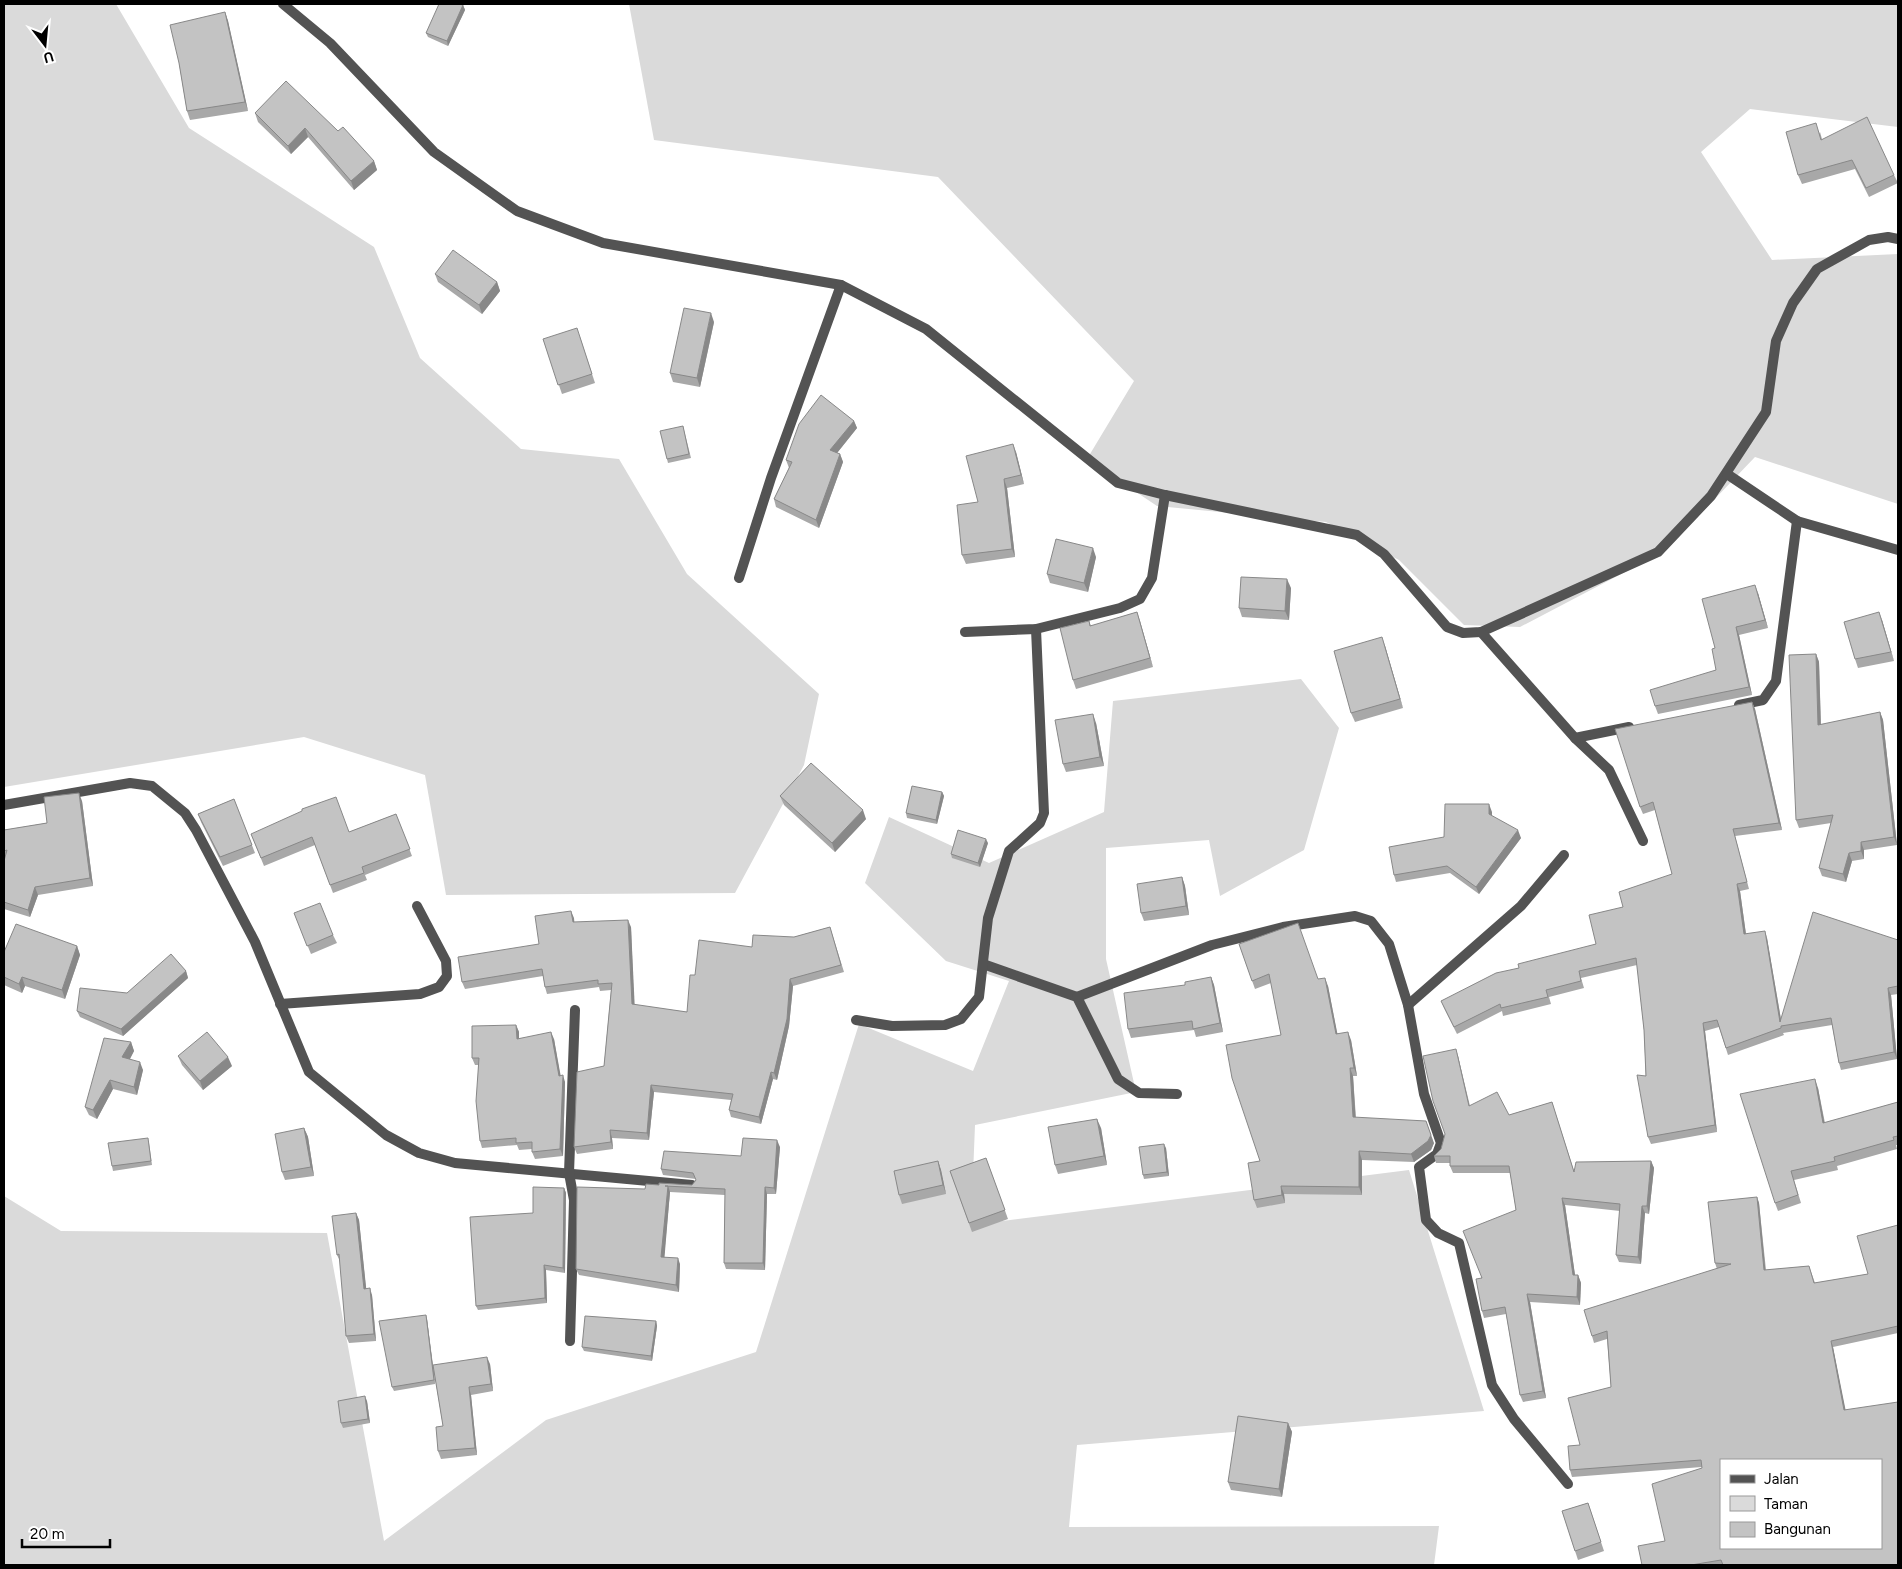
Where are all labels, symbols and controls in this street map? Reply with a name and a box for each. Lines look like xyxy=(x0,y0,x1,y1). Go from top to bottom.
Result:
north arrow xyxy=(20,20,70,70)
text: U xyxy=(41,47,56,67)
legend xyxy=(1720,1459,1882,1549)
text: Jalan xyxy=(1764,1470,1799,1488)
text: Taman xyxy=(1764,1495,1808,1513)
scale bar xyxy=(22,1516,110,1548)
text: Bangunan xyxy=(1764,1520,1831,1538)
text: 20 m xyxy=(30,1525,64,1543)

